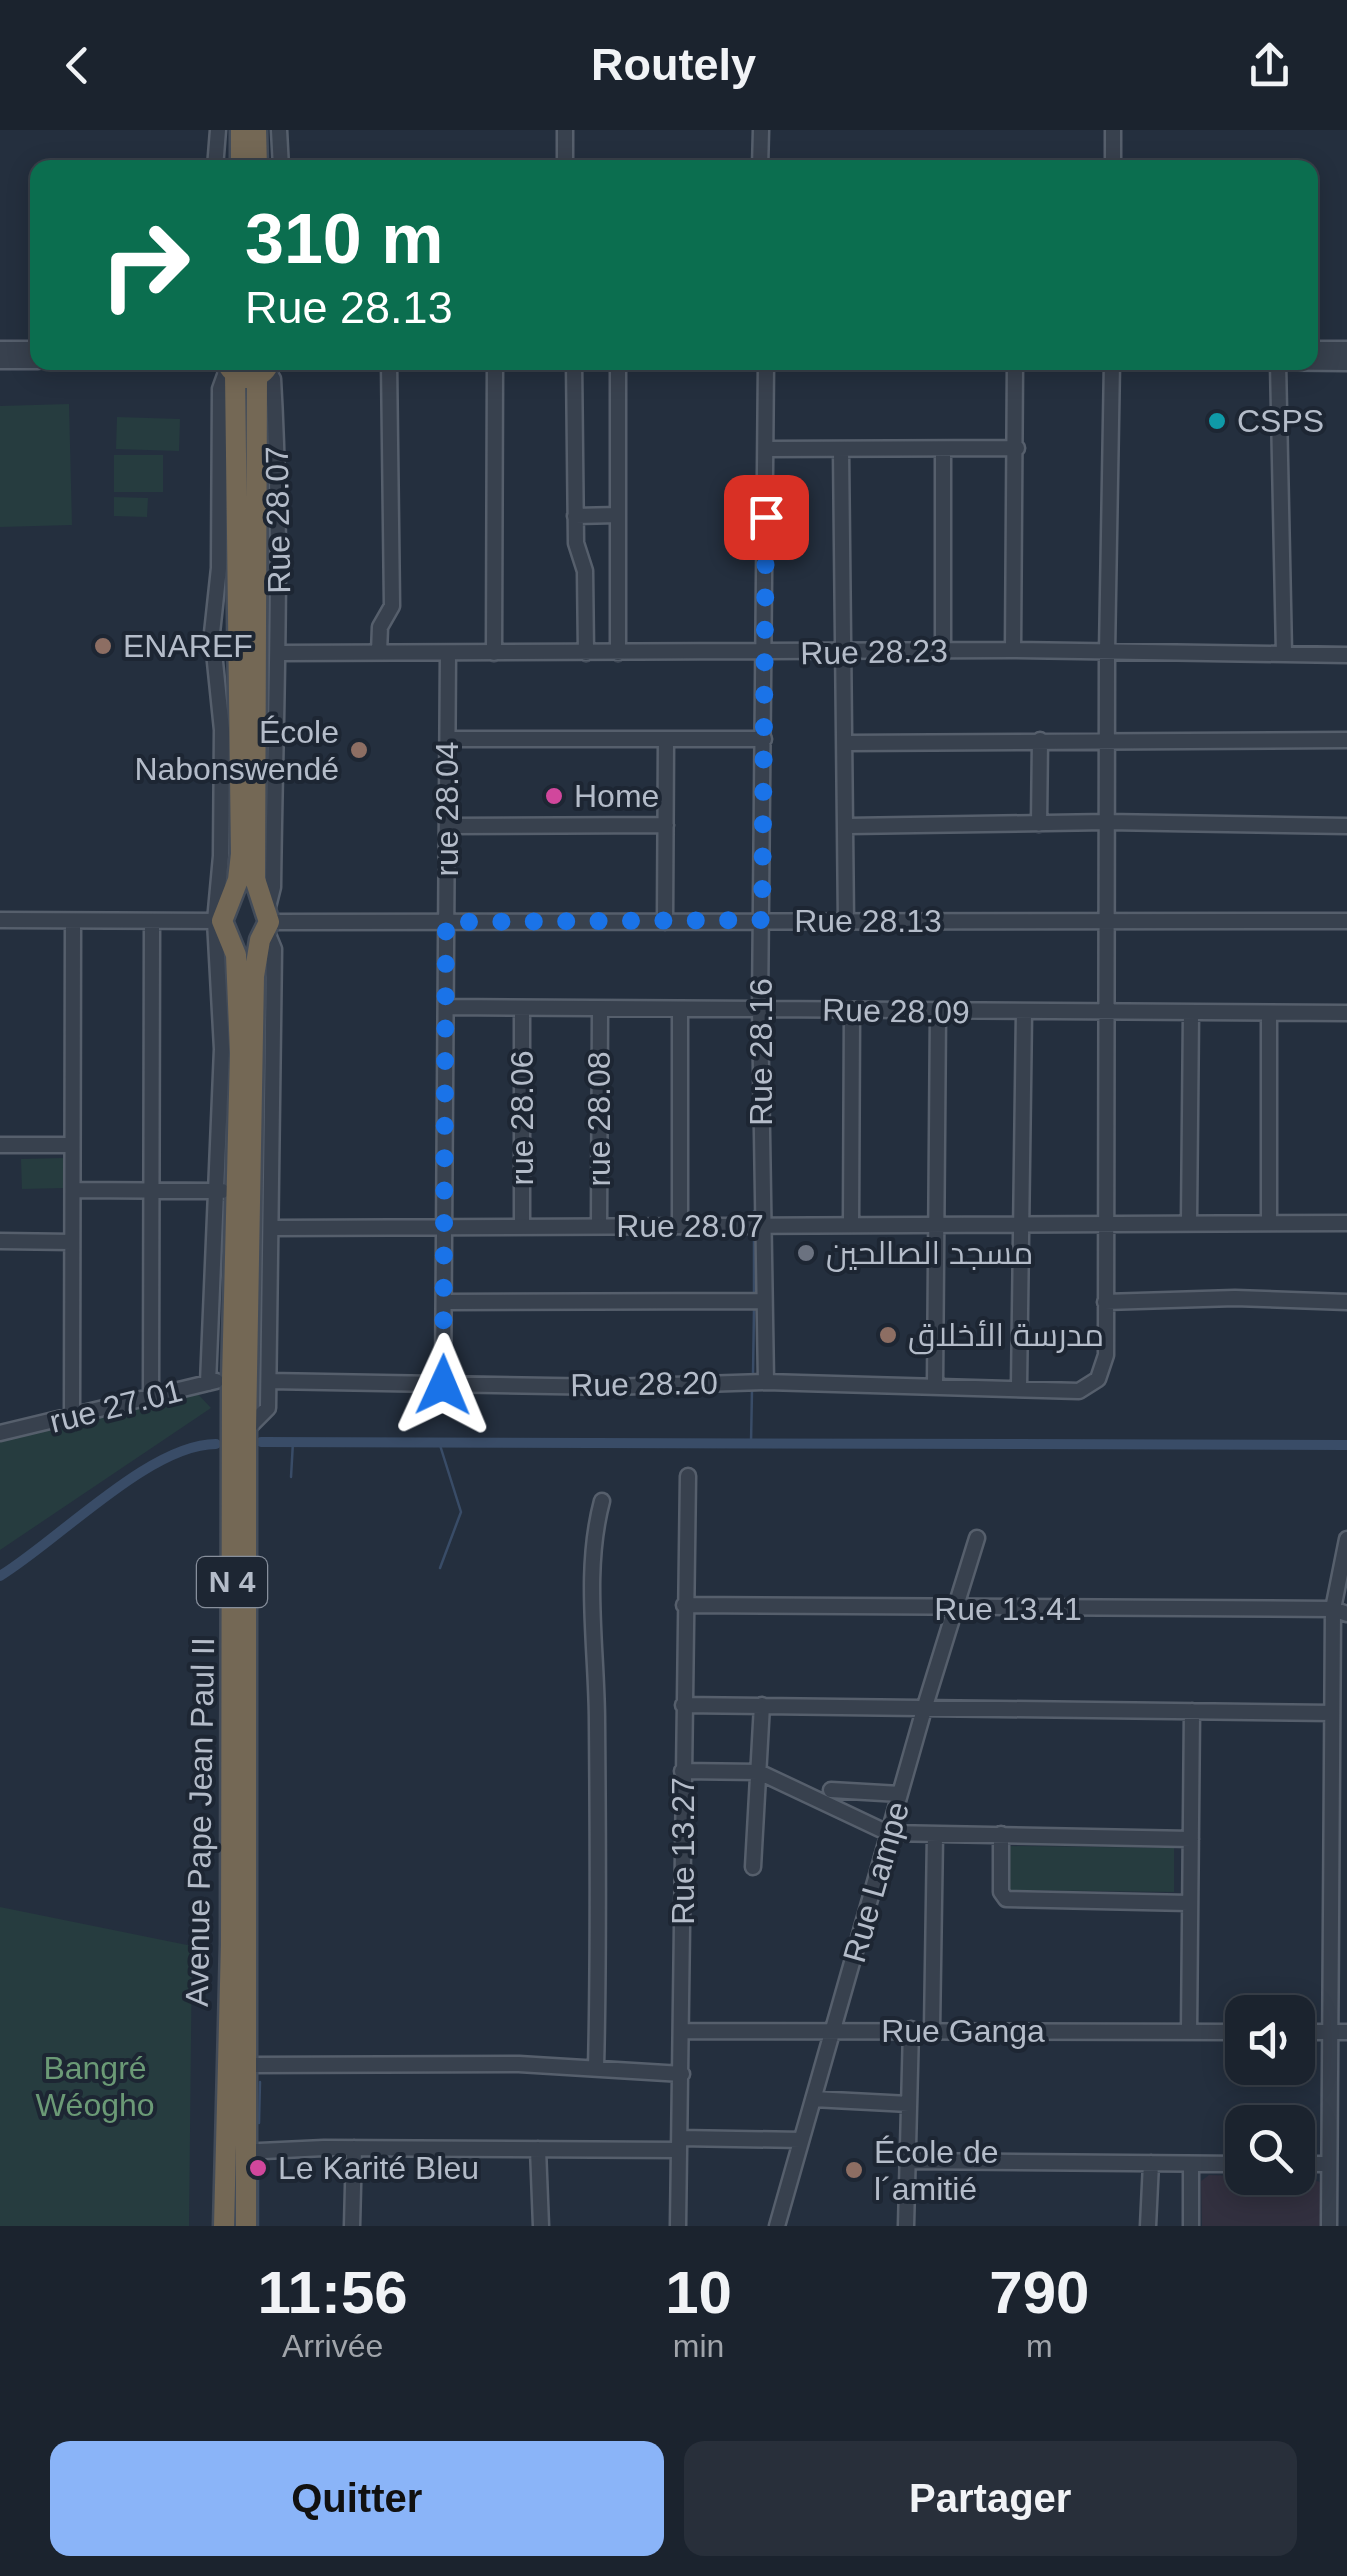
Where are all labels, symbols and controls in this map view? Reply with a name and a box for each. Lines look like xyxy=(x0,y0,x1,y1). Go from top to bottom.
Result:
icon: back xyxy=(50,38,105,93)
icon: share xyxy=(1242,38,1297,93)
text: Routely xyxy=(591,39,756,90)
icon: right xyxy=(80,200,210,330)
text: 310 m xyxy=(245,200,443,278)
text: Rue 28.13 xyxy=(245,282,453,333)
place label: CSPS xyxy=(1237,403,1324,439)
marker: CSPS xyxy=(1206,410,1228,432)
street label: Rue 28.07 xyxy=(259,446,297,594)
pin xyxy=(724,475,809,560)
icon: arrive xyxy=(739,490,794,545)
place label: ENAREF xyxy=(123,628,253,664)
street label: Rue 28.23 xyxy=(800,633,948,671)
marker: ENAREF xyxy=(92,635,114,657)
place label: École Nabonswendé xyxy=(134,714,339,787)
marker: École Nabonswendé xyxy=(348,739,370,761)
street label: rue 28.04 xyxy=(429,741,465,877)
place label: Home xyxy=(574,778,659,814)
marker: Home xyxy=(543,785,565,807)
street label: Rue 28.13 xyxy=(794,903,942,939)
street label: Rue 28.16 xyxy=(743,978,779,1126)
street label: Rue 28.09 xyxy=(822,992,970,1030)
street label: rue 28.06 xyxy=(504,1050,540,1186)
street label: rue 28.08 xyxy=(581,1051,617,1187)
street label: Rue 28.07 xyxy=(616,1208,764,1244)
place label: مسجد الصالحين xyxy=(826,1235,1033,1272)
marker: مسجد الصالحين xyxy=(795,1242,817,1264)
place label: مدرسة الأخلاق xyxy=(908,1317,1104,1355)
marker: مدرسة الأخلاق xyxy=(877,1324,899,1346)
position arrow xyxy=(391,1333,495,1437)
street label: Rue 28.20 xyxy=(570,1365,718,1403)
street label: rue 27.01 xyxy=(46,1372,186,1440)
road number: N 4 xyxy=(197,1557,267,1607)
street label: Rue 13.41 xyxy=(934,1591,1082,1627)
street label: Avenue Pape Jean Paul II xyxy=(179,1637,221,2007)
street label: Rue 13.27 xyxy=(665,1777,701,1925)
street label: Rue Lampe xyxy=(836,1798,916,1966)
map controls xyxy=(1225,1995,1315,2195)
button: sound xyxy=(1225,1995,1315,2085)
street label: Rue Ganga xyxy=(881,2013,1045,2049)
park label: Bangré Wéogho xyxy=(35,2050,155,2123)
button: search xyxy=(1225,2105,1315,2195)
place label: École de l´amitié xyxy=(874,2134,999,2207)
place label: Le Karité Bleu xyxy=(278,2150,479,2186)
marker: Le Karité Bleu xyxy=(247,2157,269,2179)
marker: École de l´amitié xyxy=(843,2159,865,2181)
text: 11:56 xyxy=(257,2259,408,2326)
text: 10 xyxy=(665,2259,732,2326)
text: 790 xyxy=(989,2259,1089,2326)
text: Arrivée xyxy=(282,2328,383,2364)
text: min xyxy=(673,2328,724,2364)
text: m xyxy=(1026,2328,1053,2364)
button: Quitter xyxy=(50,2441,664,2556)
button: Partager xyxy=(684,2441,1297,2556)

